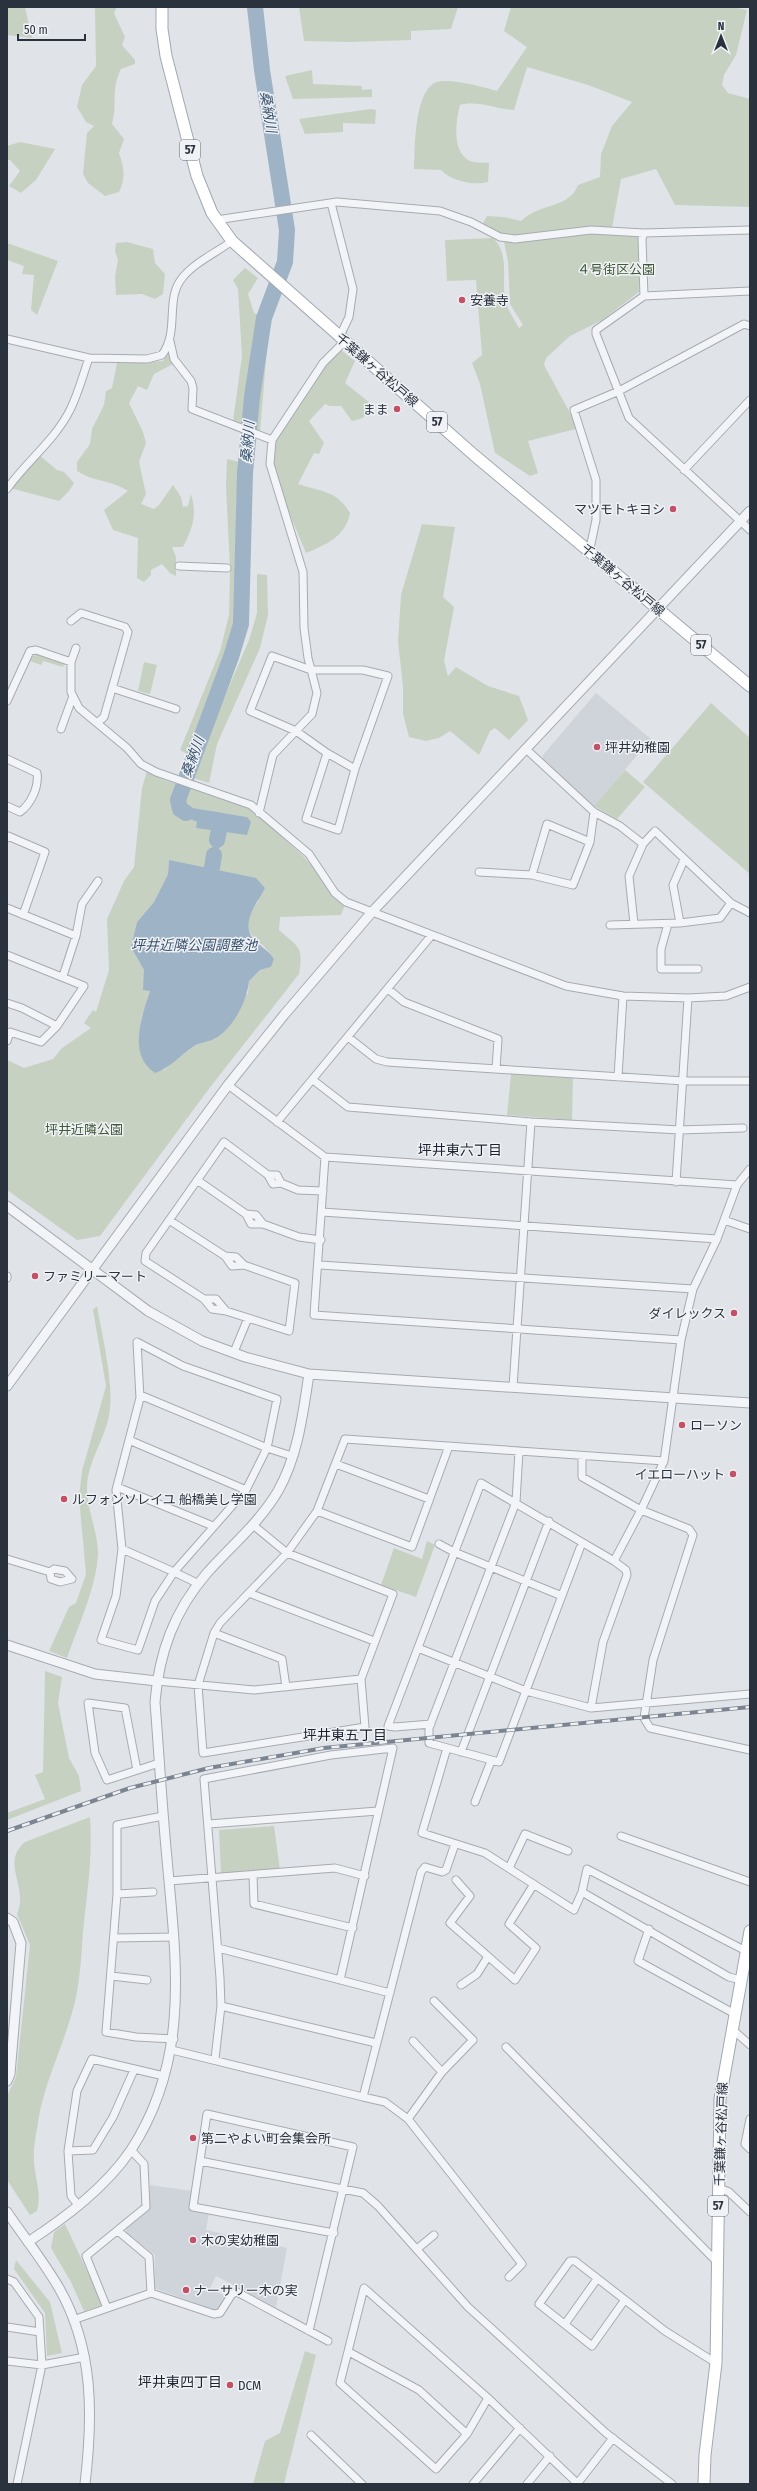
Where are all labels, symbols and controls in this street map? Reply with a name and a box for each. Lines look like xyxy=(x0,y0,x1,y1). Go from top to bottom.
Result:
scale bar xyxy=(18,16,85,42)
north arrow xyxy=(701,16,741,56)
text: N xyxy=(718,20,724,33)
text: 50 m xyxy=(24,23,48,37)
water label: 桑納川 xyxy=(256,90,280,136)
road number: 57 xyxy=(180,140,200,160)
park label: ４号街区公園 xyxy=(577,262,655,277)
place label: 安養寺 xyxy=(470,293,509,308)
marker: 安養寺 xyxy=(457,295,467,305)
street label: 千葉鎌ヶ谷松戸線 xyxy=(333,330,421,410)
place label: まま xyxy=(363,402,389,417)
marker: まま xyxy=(392,404,402,414)
road number: 57 xyxy=(427,412,447,432)
water label: 桑納川 xyxy=(238,418,258,464)
place label: マツモトキヨシ xyxy=(574,502,665,517)
marker: マツモトキヨシ xyxy=(668,504,678,514)
street label: 千葉鎌ヶ谷松戸線 xyxy=(578,541,668,619)
road number: 57 xyxy=(691,635,711,655)
water label: 桑納川 xyxy=(178,732,209,780)
place label: 坪井幼稚園 xyxy=(605,740,670,755)
marker: 坪井幼稚園 xyxy=(592,742,602,752)
water label: 坪井近隣公園調整池 xyxy=(131,937,259,954)
park label: 坪井近隣公園 xyxy=(45,1122,123,1137)
district label: 坪井東六丁目 xyxy=(418,1142,502,1159)
place label: ファミリーマート xyxy=(43,1269,147,1284)
marker: ファミリーマート xyxy=(30,1271,40,1281)
place label: ダイレックス xyxy=(648,1306,726,1321)
marker: ダイレックス xyxy=(729,1308,739,1318)
place label: ローソン xyxy=(690,1418,742,1433)
marker: ローソン xyxy=(677,1420,687,1430)
place label: イエローハット xyxy=(634,1467,725,1482)
marker: イエローハット xyxy=(728,1469,738,1479)
place label: ルフォンソレイユ 船橋美し学園 xyxy=(72,1492,257,1507)
marker: ルフォンソレイユ 船橋美し学園 xyxy=(59,1494,69,1504)
district label: 坪井東五丁目 xyxy=(303,1727,387,1744)
street label: 千葉鎌ヶ谷松戸線 xyxy=(712,2082,730,2186)
place label: 第二やよい町会集会所 xyxy=(201,2131,331,2146)
marker: 第二やよい町会集会所 xyxy=(188,2133,198,2143)
road number: 57 xyxy=(708,2196,728,2216)
place label: 木の実幼稚園 xyxy=(201,2233,279,2248)
marker: 木の実幼稚園 xyxy=(188,2235,198,2245)
place label: ナーサリー木の実 xyxy=(194,2283,298,2298)
marker: ナーサリー木の実 xyxy=(181,2285,191,2295)
district label: 坪井東四丁目 xyxy=(138,2374,222,2391)
place label: DCM xyxy=(238,2378,261,2393)
marker: DCM xyxy=(225,2380,235,2390)

